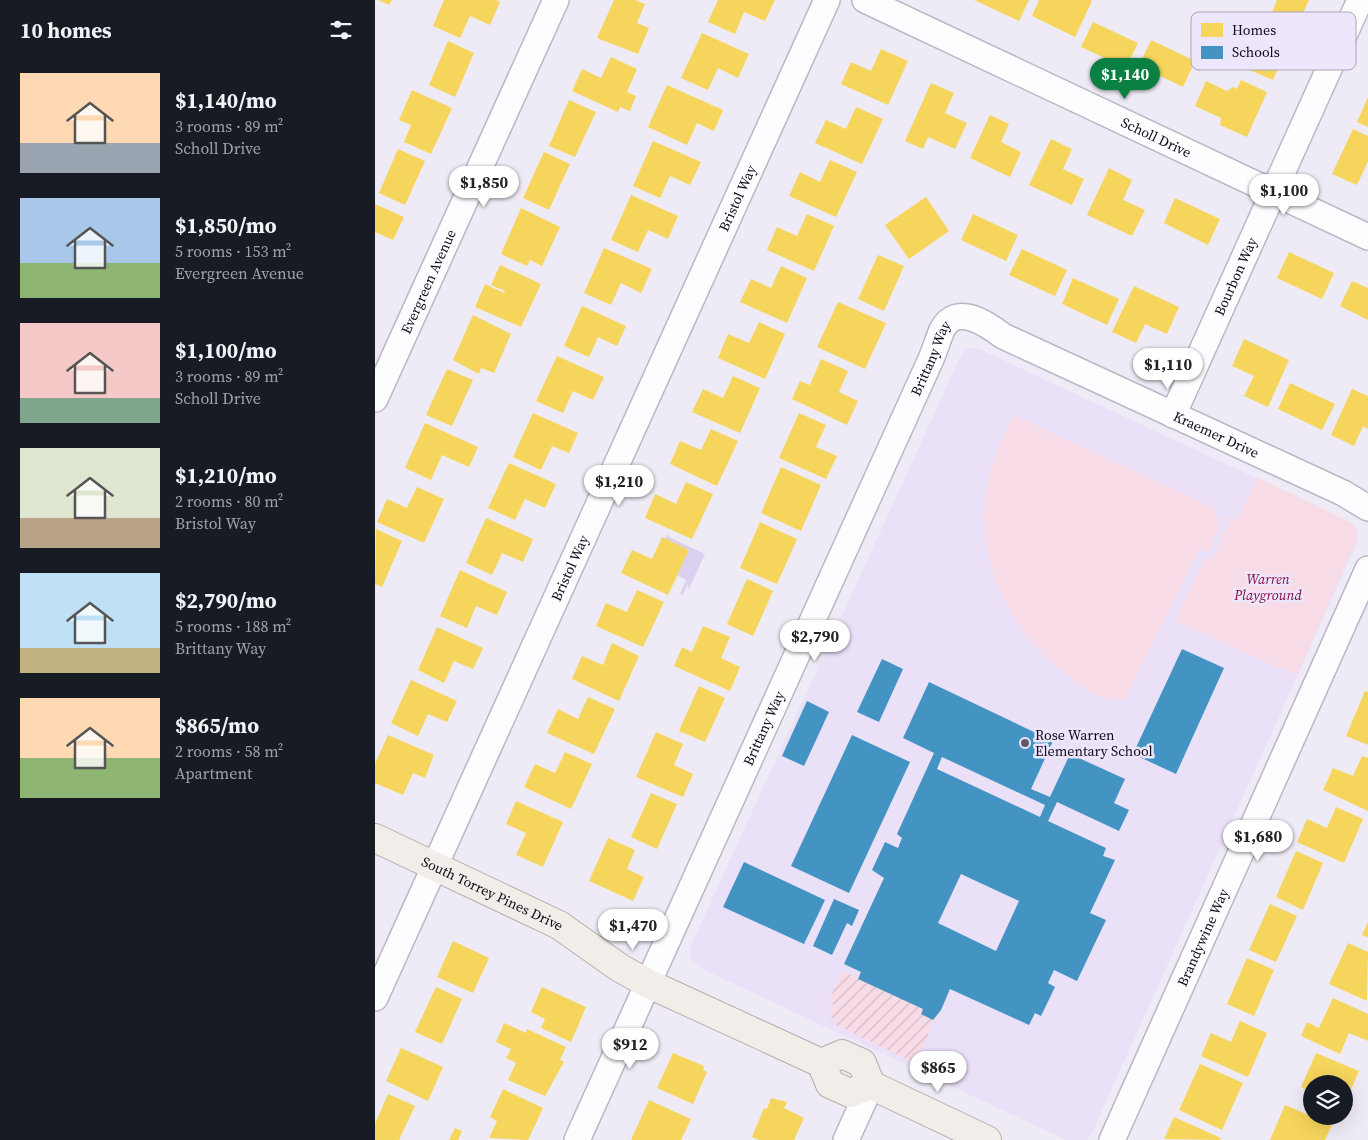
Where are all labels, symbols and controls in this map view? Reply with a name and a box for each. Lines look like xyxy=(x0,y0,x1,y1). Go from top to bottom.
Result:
legend xyxy=(1191,12,1356,70)
text: 10 homes xyxy=(20,16,112,45)
icon: filters xyxy=(327,16,355,44)
text: Homes xyxy=(1232,20,1276,40)
text: Schools xyxy=(1232,42,1280,62)
pin: $1,140 xyxy=(1084,58,1166,100)
text: $1,140 xyxy=(1101,63,1149,85)
text: $1,140/mo xyxy=(175,86,277,115)
icon: home xyxy=(60,93,120,153)
street label: Scholl Drive xyxy=(1118,112,1195,162)
text: 3 rooms · 89 m² xyxy=(175,115,283,137)
text: Scholl Drive xyxy=(175,137,261,159)
street label: Bristol Way xyxy=(714,161,761,235)
pin: $1,850 xyxy=(443,166,525,208)
text: $1,850 xyxy=(460,171,508,193)
pin: $1,100 xyxy=(1243,174,1325,216)
text: $1,100 xyxy=(1260,179,1308,201)
text: $1,850/mo xyxy=(175,211,277,240)
icon: home xyxy=(60,218,120,278)
street label: Evergreen Avenue xyxy=(396,226,461,337)
street label: Bourbon Way xyxy=(1209,233,1262,319)
text: 5 rooms · 153 m² xyxy=(175,240,291,262)
text: Evergreen Avenue xyxy=(175,262,304,284)
street label: Brittany Way xyxy=(906,315,956,399)
text: $1,100/mo xyxy=(175,336,277,365)
icon: home xyxy=(60,343,120,403)
pin: $1,110 xyxy=(1127,348,1209,390)
text: $1,110 xyxy=(1144,353,1192,375)
text: 3 rooms · 89 m² xyxy=(175,365,283,387)
text: Scholl Drive xyxy=(175,387,261,409)
street label: Kraemer Drive xyxy=(1170,406,1262,463)
text: $1,210/mo xyxy=(175,461,277,490)
pin: $1,210 xyxy=(578,464,660,507)
icon: home xyxy=(60,468,120,528)
text: $1,210 xyxy=(595,470,643,492)
text: 2 rooms · 80 m² xyxy=(175,490,283,512)
text: Bristol Way xyxy=(175,512,256,534)
street label: Bristol Way xyxy=(546,531,594,604)
park label: Warren Playground xyxy=(1233,569,1302,605)
text: $2,790/mo xyxy=(175,586,277,615)
icon: home xyxy=(60,593,120,653)
text: 5 rooms · 188 m² xyxy=(175,615,291,637)
pin: $2,790 xyxy=(774,620,856,662)
text: $2,790 xyxy=(791,625,839,647)
text: Brittany Way xyxy=(175,637,266,659)
street label: Brittany Way xyxy=(738,687,790,769)
text: $865/mo xyxy=(175,711,259,740)
icon: home xyxy=(60,718,120,778)
place label: Rose Warren Elementary School xyxy=(1035,725,1153,761)
marker: Rose Warren Elementary School xyxy=(1019,737,1031,749)
text: 2 rooms · 58 m² xyxy=(175,740,283,762)
text: Apartment xyxy=(175,762,252,784)
pin: $1,680 xyxy=(1217,820,1299,862)
text: $1,680 xyxy=(1234,825,1282,847)
street label: South Torrey Pines Drive xyxy=(418,851,568,935)
street label: Brandywine Way xyxy=(1172,885,1234,990)
pin: $1,470 xyxy=(592,908,674,951)
text: $1,470 xyxy=(609,914,657,936)
pin: $912 xyxy=(600,1028,660,1070)
text: $912 xyxy=(613,1033,647,1055)
pin: $865 xyxy=(908,1050,968,1093)
text: $865 xyxy=(921,1056,955,1078)
map controls xyxy=(1303,1075,1353,1125)
button: layers xyxy=(1303,1075,1353,1125)

